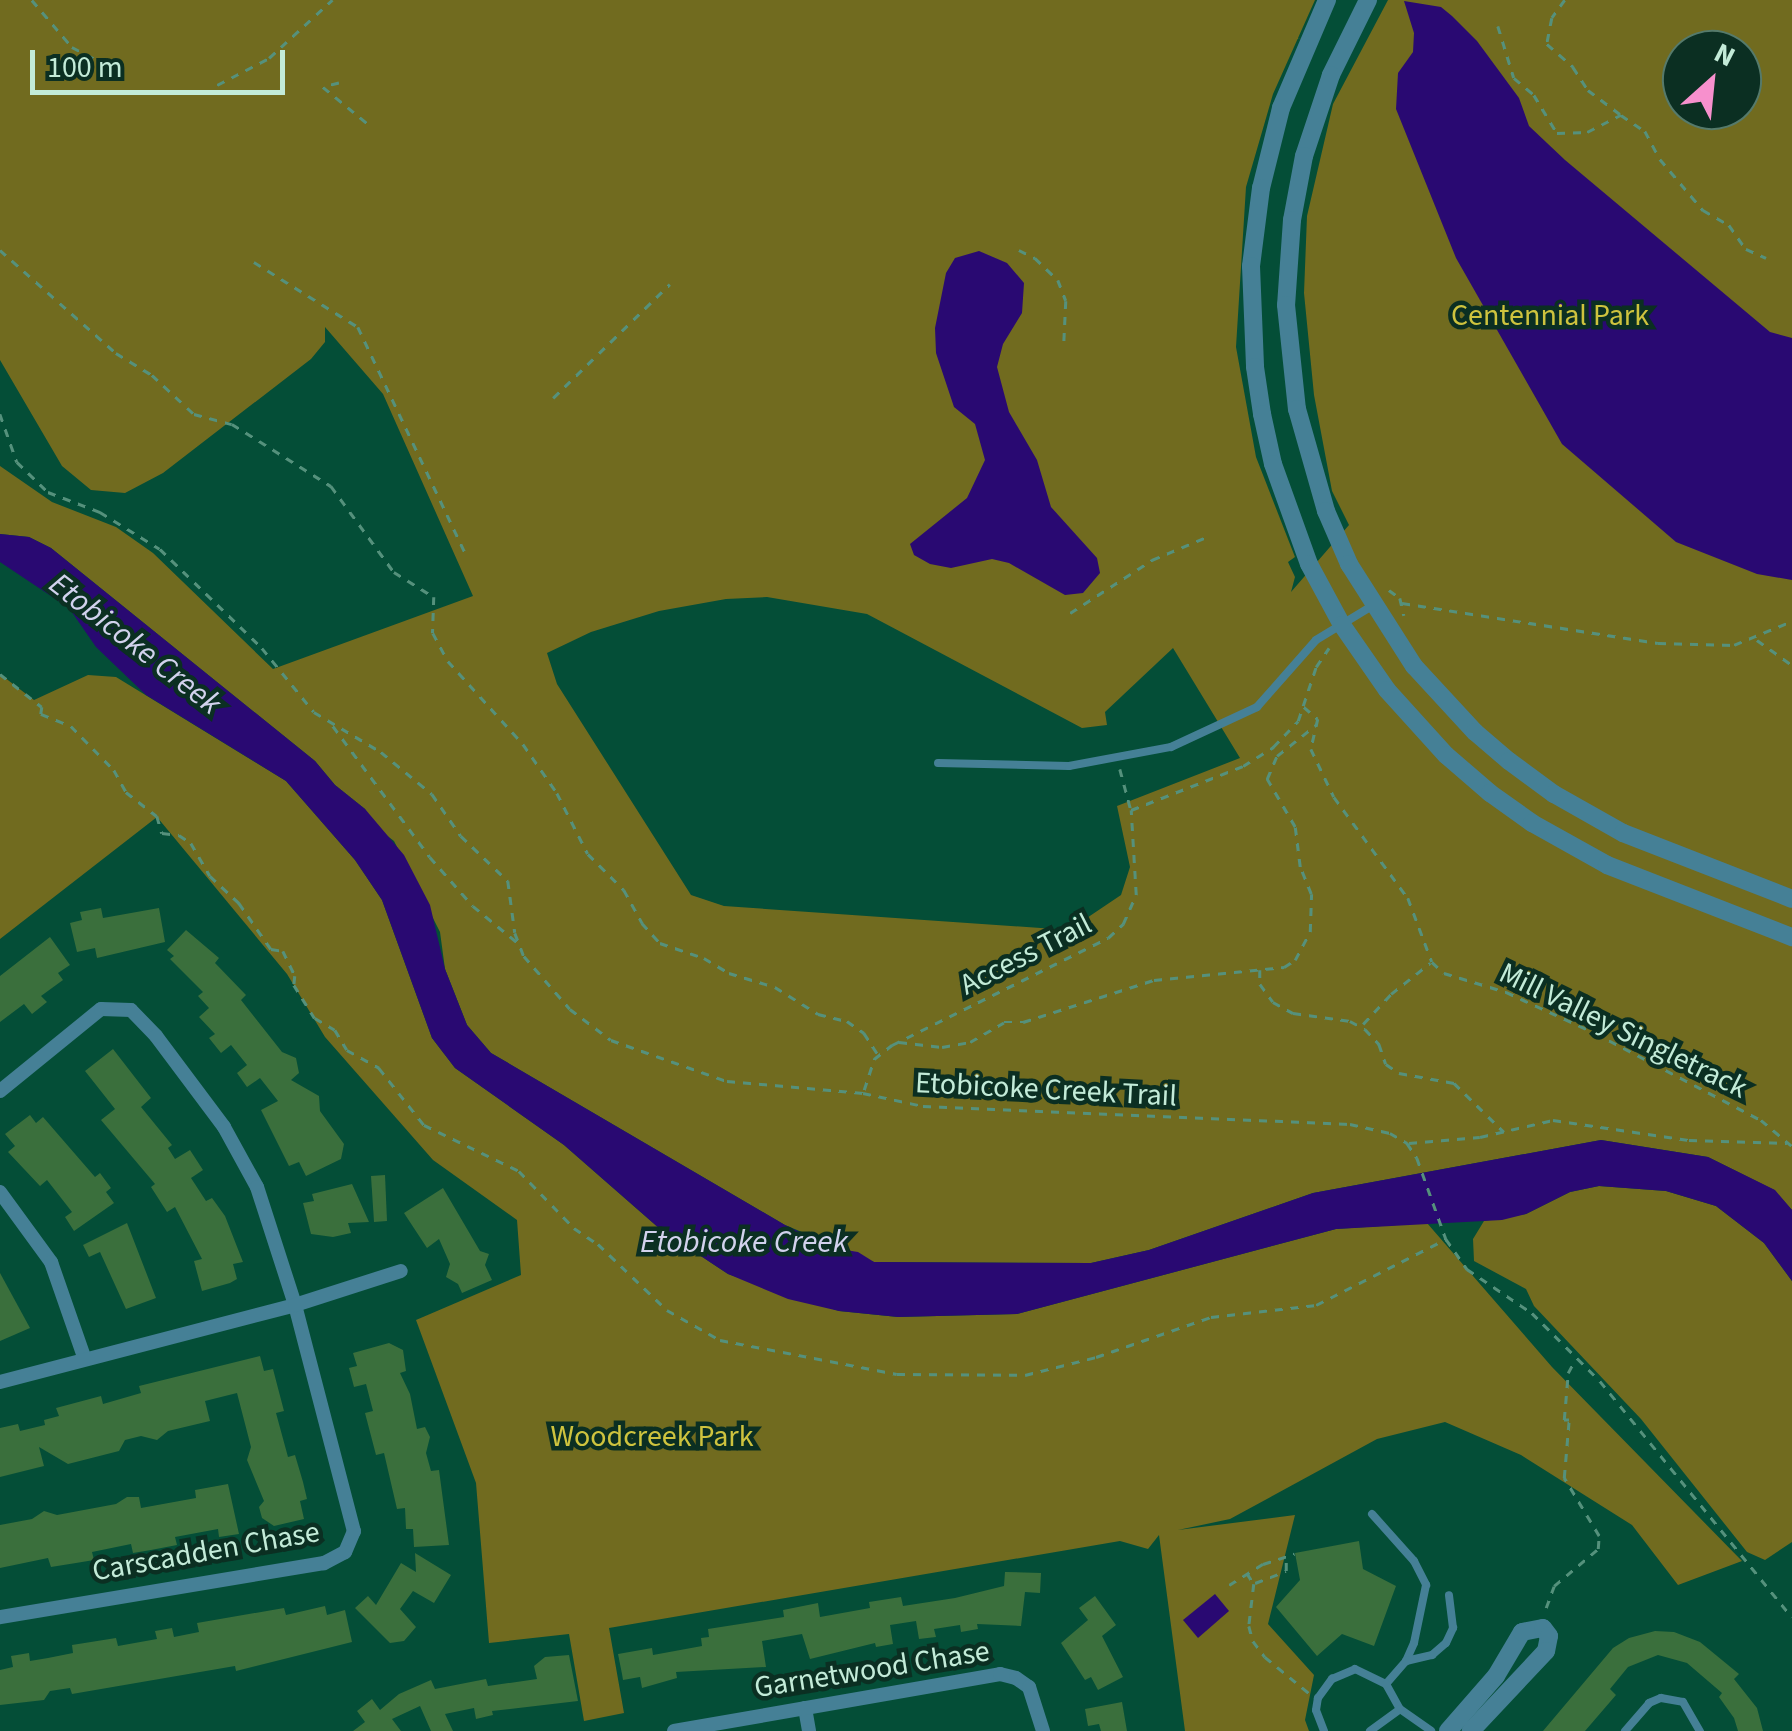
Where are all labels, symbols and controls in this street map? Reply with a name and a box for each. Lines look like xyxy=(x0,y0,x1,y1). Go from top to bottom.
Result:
scale bar xyxy=(35,30,290,92)
north arrow xyxy=(1662,30,1762,130)
text: N xyxy=(1707,33,1742,77)
text: 100 m xyxy=(47,46,123,89)
park label: Centennial Park xyxy=(1451,298,1649,334)
water label: Etobicoke Creek xyxy=(41,565,229,723)
street label: Access Trail xyxy=(954,907,1098,1003)
street label: Mill Valley Singletrack xyxy=(1493,955,1753,1107)
street label: Etobicoke Creek Trail xyxy=(914,1065,1178,1115)
water label: Etobicoke Creek xyxy=(640,1223,848,1261)
park label: Woodcreek Park xyxy=(550,1419,754,1455)
street label: Carscadden Chase xyxy=(90,1514,322,1590)
street label: Garnetwood Chase xyxy=(752,1634,992,1706)

